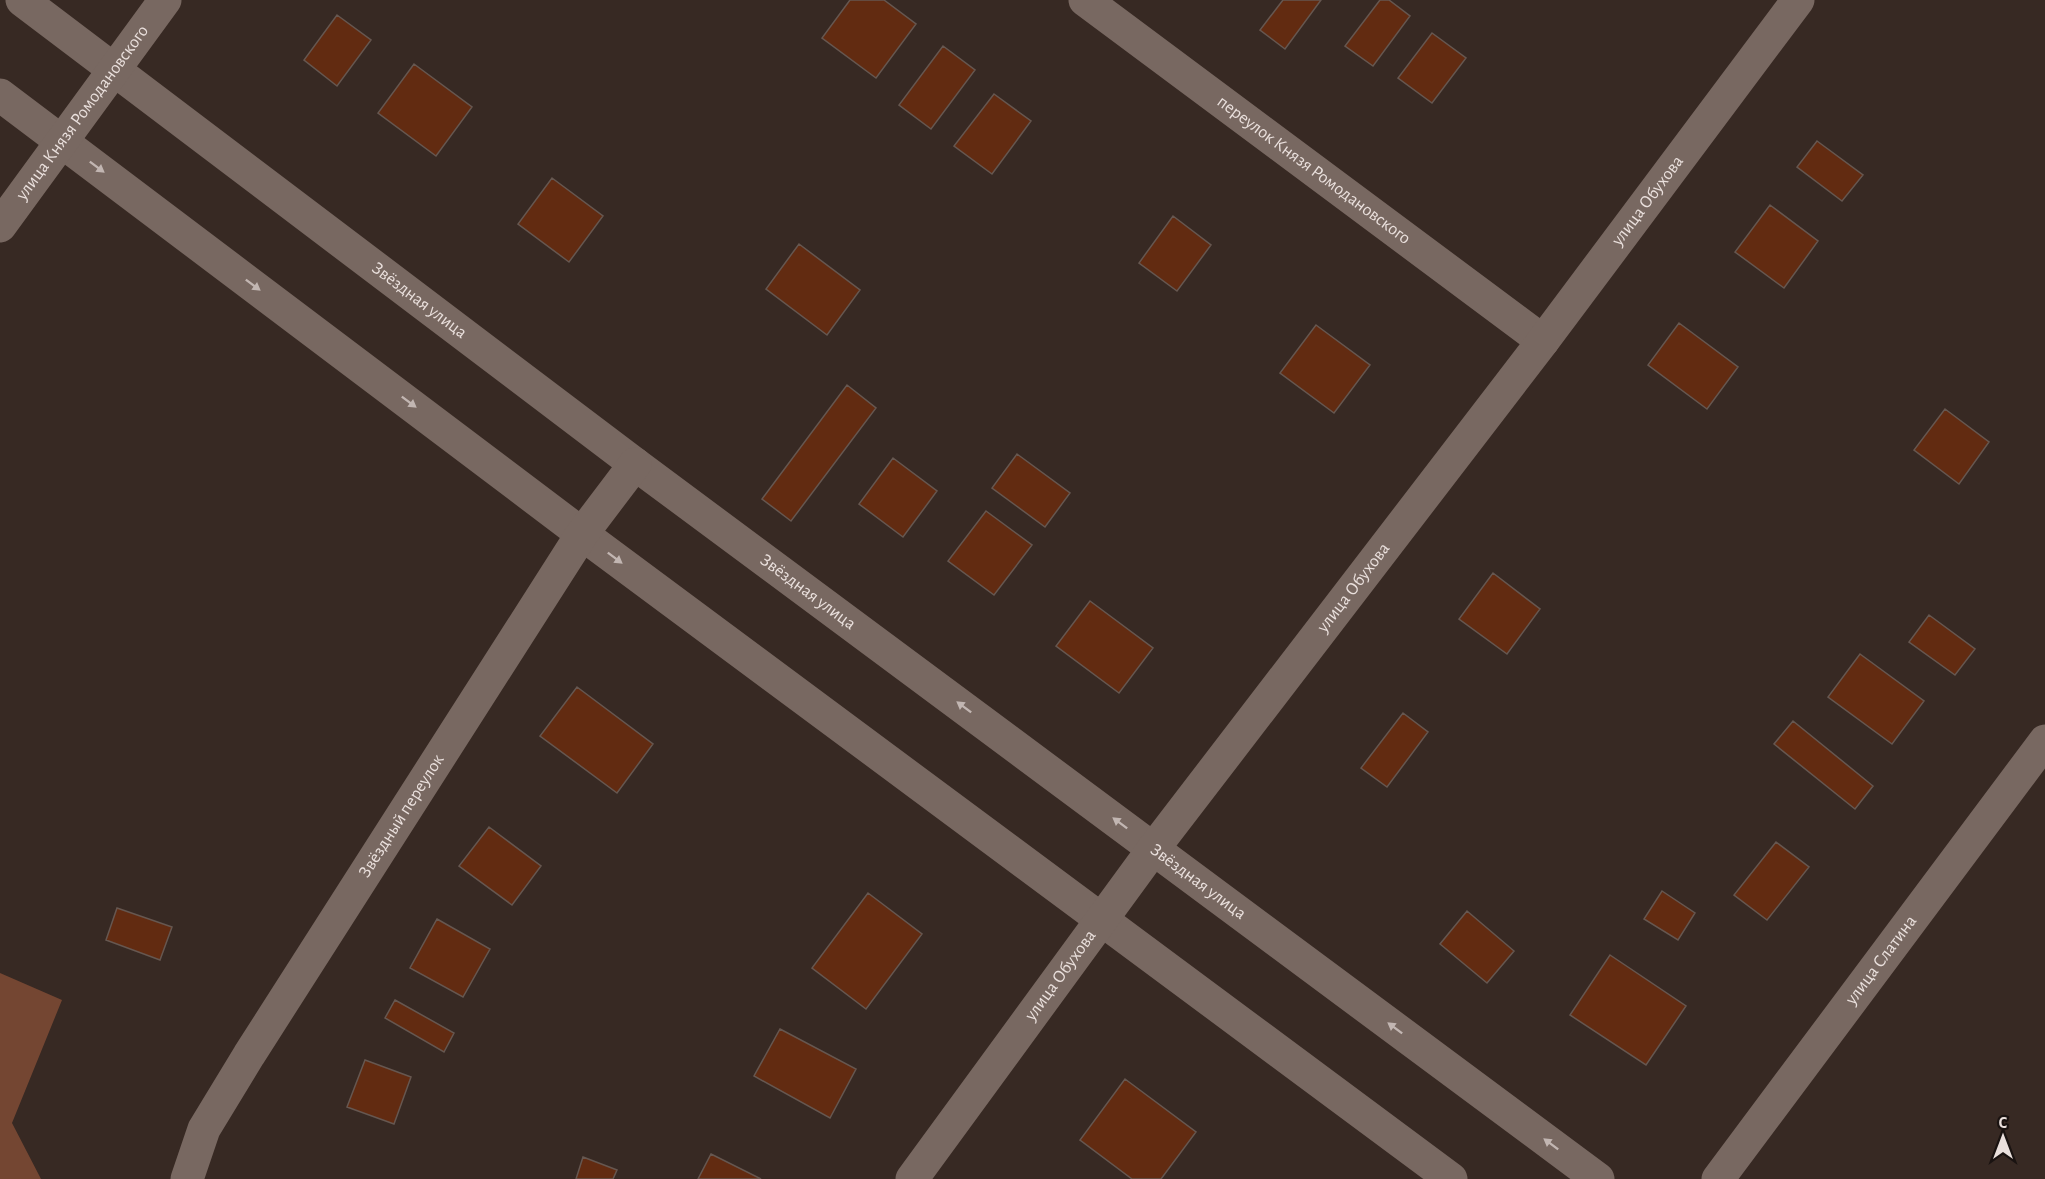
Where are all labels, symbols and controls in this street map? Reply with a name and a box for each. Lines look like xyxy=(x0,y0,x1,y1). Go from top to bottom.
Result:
street label: улица Князя Ромодановского xyxy=(12,22,152,204)
street label: переулок Князя Ромодановского xyxy=(1214,92,1414,248)
street label: улица Обухова xyxy=(1608,153,1687,250)
one-way arrow xyxy=(90,161,105,173)
street label: Звёздная улица xyxy=(368,259,470,342)
one-way arrow xyxy=(245,278,261,291)
one-way arrow xyxy=(401,396,416,408)
street label: улица Обухова xyxy=(1313,540,1393,637)
one-way arrow xyxy=(607,551,622,563)
street label: Звёздная улица xyxy=(757,551,859,633)
one-way arrow xyxy=(956,702,971,714)
street label: Звёздный переулок xyxy=(356,751,448,881)
one-way arrow xyxy=(1113,818,1128,830)
street label: Звёздная улица xyxy=(1147,841,1249,923)
street label: улица Слатина xyxy=(1842,912,1920,1009)
street label: улица Обухова xyxy=(1021,927,1100,1025)
one-way arrow xyxy=(1387,1022,1402,1034)
north arrow xyxy=(1973,1107,2033,1167)
text: С xyxy=(1999,1115,2008,1131)
one-way arrow xyxy=(1544,1138,1560,1150)

